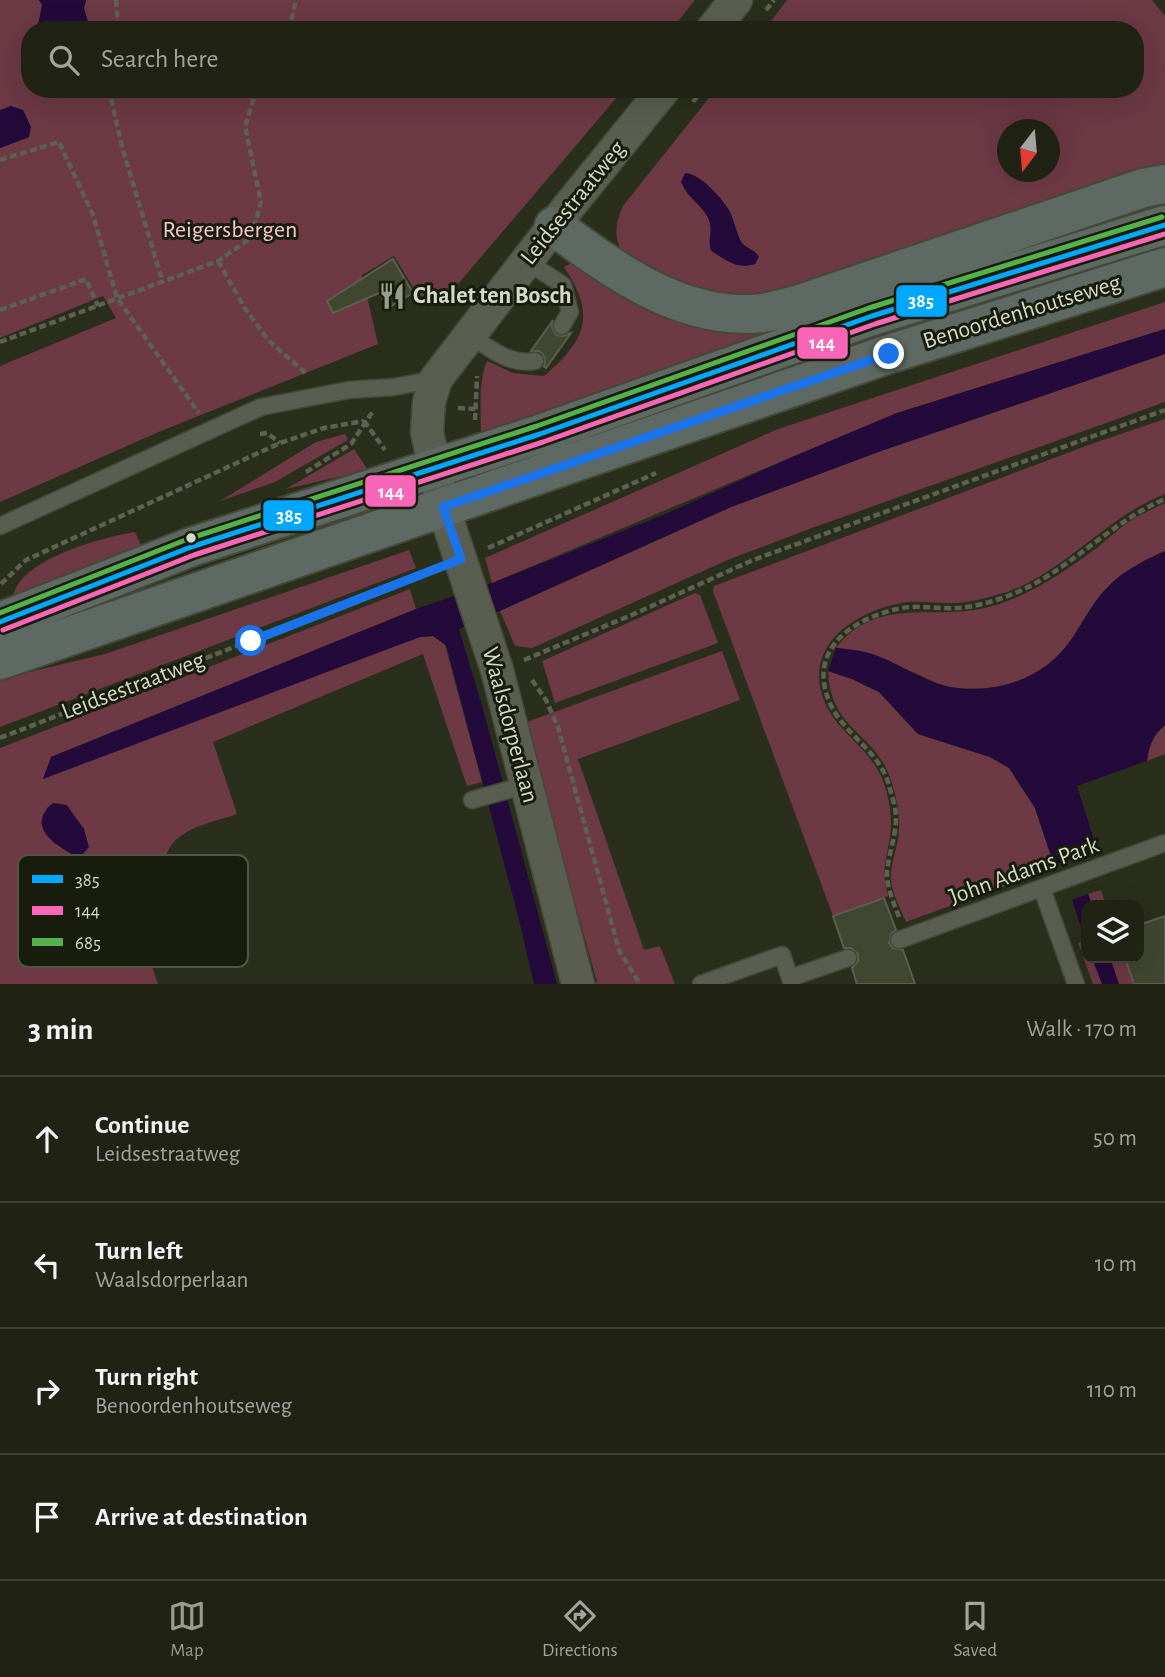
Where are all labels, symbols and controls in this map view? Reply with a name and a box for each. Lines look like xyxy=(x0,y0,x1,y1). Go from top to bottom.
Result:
search box xyxy=(21,21,1144,98)
icon: search xyxy=(45,41,83,79)
text: Search here xyxy=(101,46,219,72)
north arrow xyxy=(997,119,1060,182)
street label: Leidsestraatweg xyxy=(516,136,630,269)
park label: Reigersbergen xyxy=(163,218,298,242)
street label: Benoordenhoutseweg xyxy=(920,270,1124,354)
restaurant icon: Chalet ten Bosch xyxy=(377,281,407,311)
place label: Chalet ten Bosch xyxy=(413,284,572,308)
line badge: 385 xyxy=(895,284,948,318)
text: 385 xyxy=(908,292,934,311)
line badge: 144 xyxy=(796,326,849,360)
text: 144 xyxy=(809,334,835,353)
route end xyxy=(873,338,904,369)
line badge: 144 xyxy=(364,474,417,508)
text: 144 xyxy=(378,483,404,502)
line badge: 385 xyxy=(262,499,315,532)
text: 385 xyxy=(276,507,302,526)
unlabelled marker xyxy=(184,531,198,545)
route start xyxy=(235,625,266,656)
street label: Waalsdorperlaan xyxy=(478,645,542,805)
street label: Leidsestraatweg xyxy=(58,648,208,724)
street label: John Adams Park xyxy=(946,833,1102,909)
legend xyxy=(18,855,248,967)
text: 385 xyxy=(75,871,100,890)
map controls xyxy=(1081,900,1144,963)
button: layers xyxy=(1081,900,1144,963)
text: 144 xyxy=(75,902,100,921)
text: 685 xyxy=(75,934,101,953)
text: 3 min xyxy=(28,1015,93,1045)
text: Walk · 170 m xyxy=(1026,1018,1137,1041)
text: Continue xyxy=(95,1112,190,1138)
icon: ahead xyxy=(28,1120,66,1158)
text: 50 m xyxy=(1093,1127,1137,1150)
text: Leidsestraatweg xyxy=(95,1143,240,1166)
text: Turn left xyxy=(95,1238,183,1264)
icon: left xyxy=(28,1246,66,1284)
text: 10 m xyxy=(1095,1253,1137,1276)
text: Waalsdorperlaan xyxy=(95,1269,248,1292)
text: Turn right xyxy=(95,1364,198,1390)
icon: right xyxy=(28,1372,66,1410)
text: 110 m xyxy=(1087,1379,1137,1402)
text: Benoordenhoutseweg xyxy=(95,1395,292,1418)
icon: arrive xyxy=(28,1498,66,1536)
text: Arrive at destination xyxy=(95,1504,308,1530)
tab: Map xyxy=(168,1597,206,1662)
tab: Directions xyxy=(542,1597,618,1662)
tab: Saved xyxy=(954,1597,997,1662)

